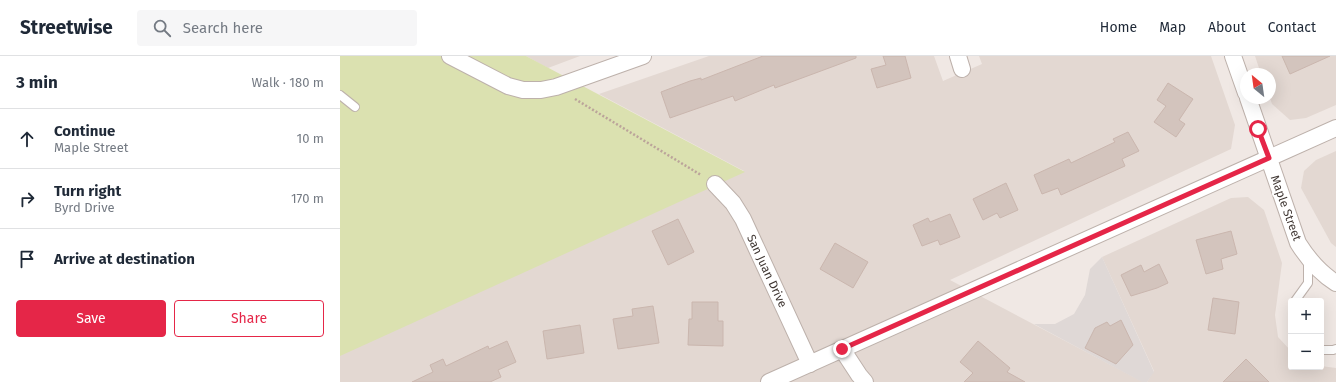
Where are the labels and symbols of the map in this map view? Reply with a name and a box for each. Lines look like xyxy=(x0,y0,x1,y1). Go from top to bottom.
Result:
north arrow xyxy=(1240,68,1276,104)
route start xyxy=(1249,120,1267,138)
street label: Maple Street xyxy=(1268,173,1305,243)
street label: San Juan Drive xyxy=(744,232,790,310)
route end xyxy=(833,340,851,358)

